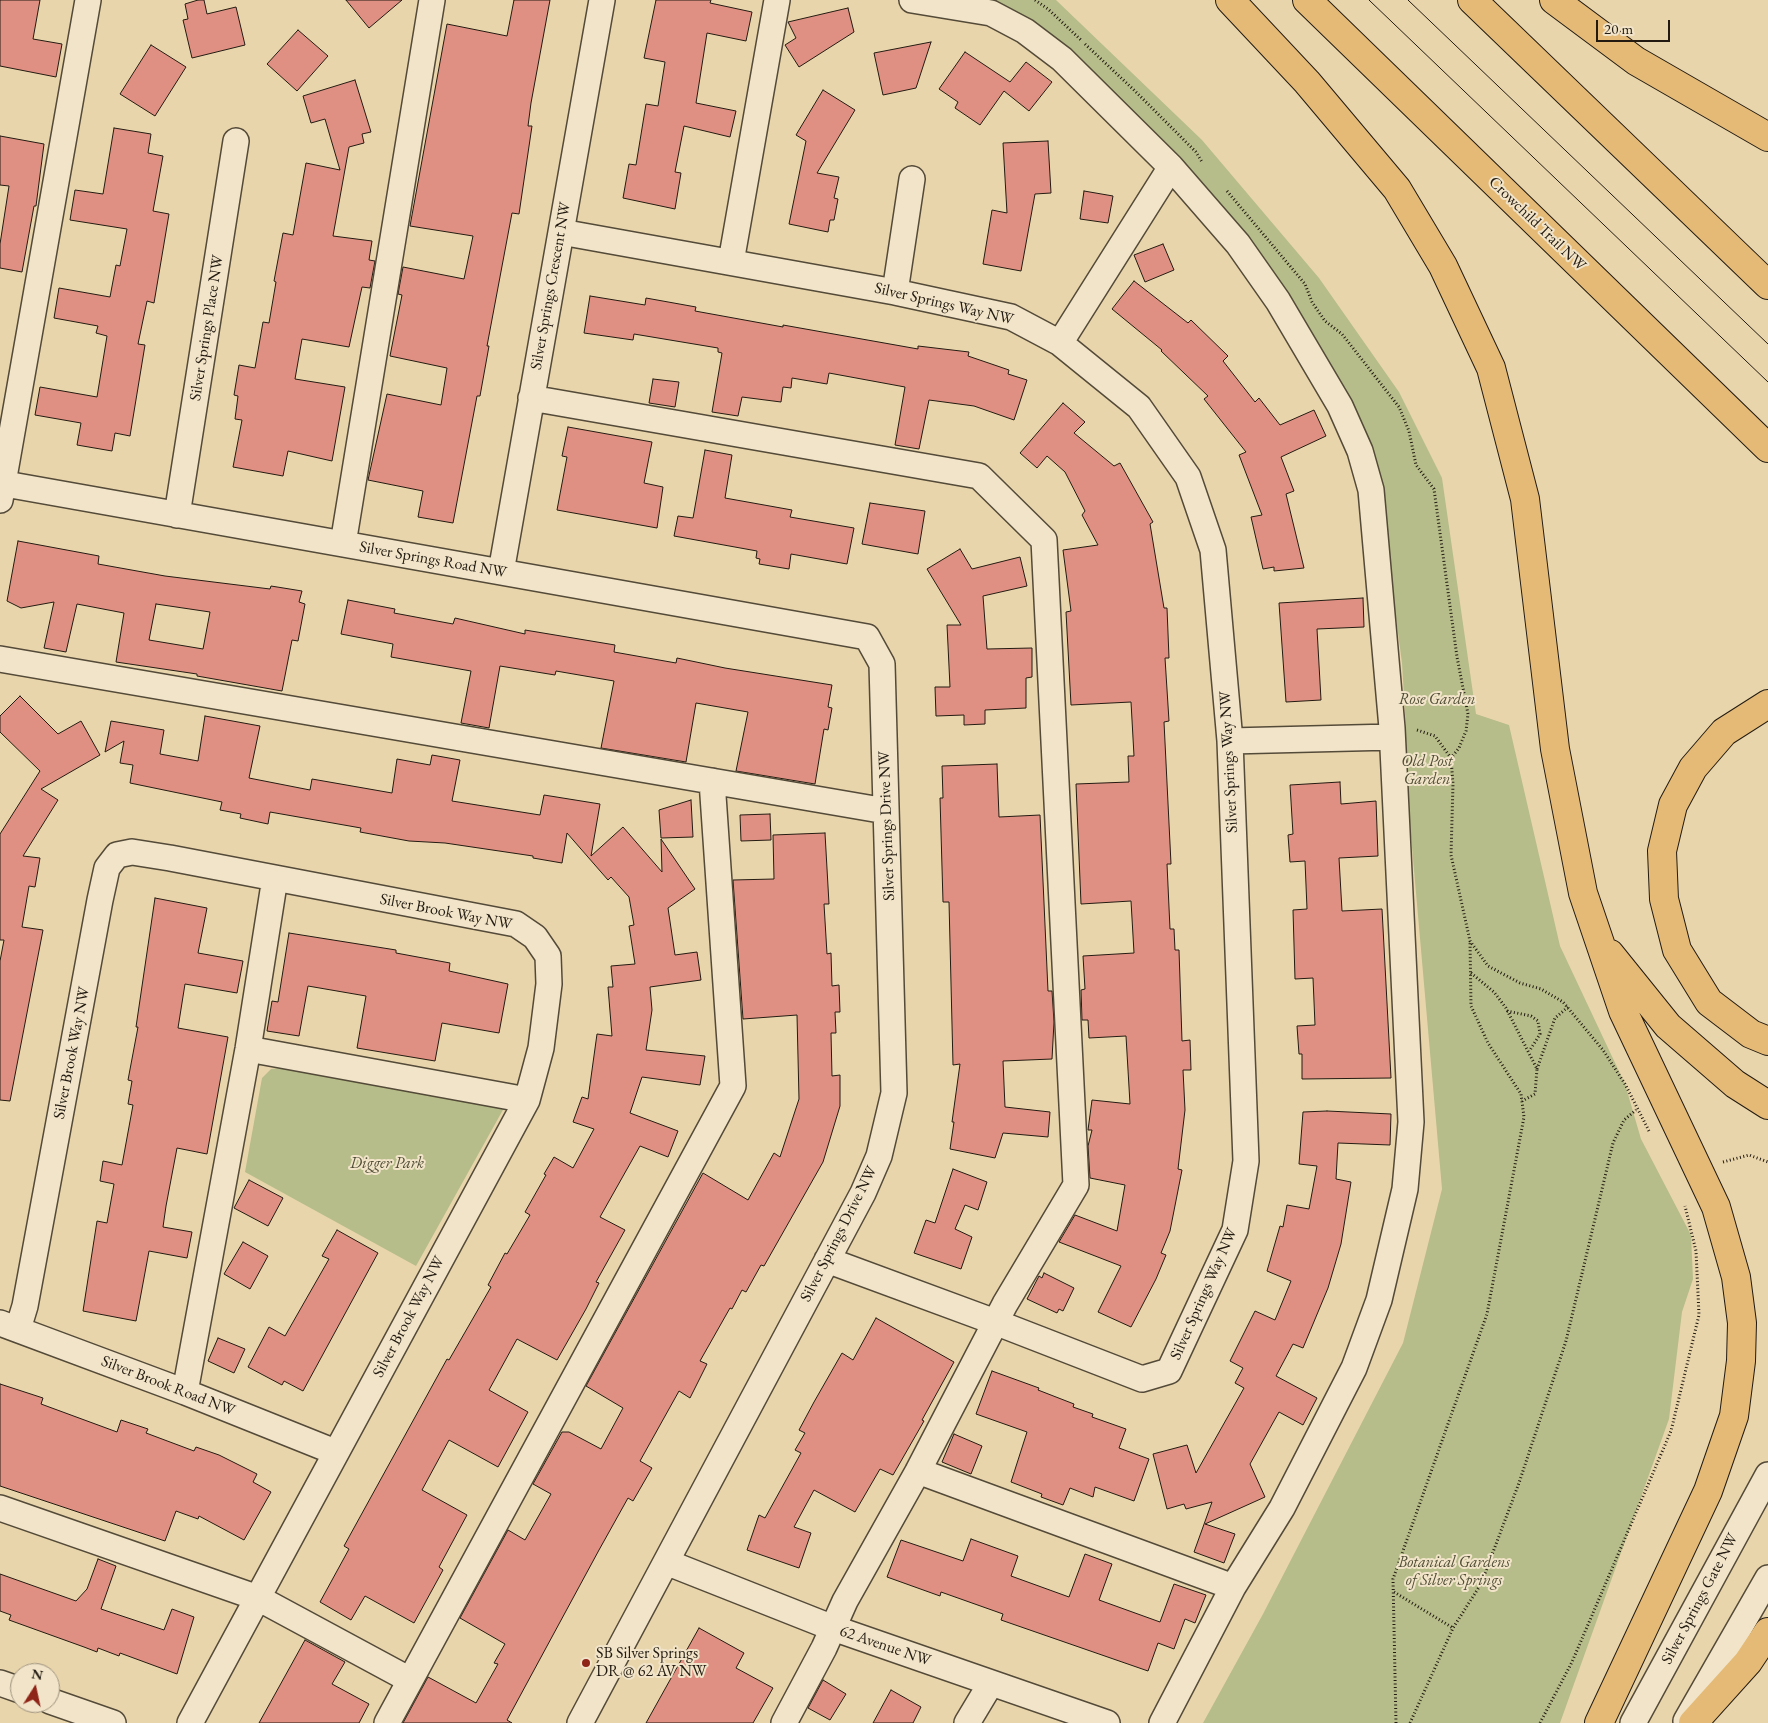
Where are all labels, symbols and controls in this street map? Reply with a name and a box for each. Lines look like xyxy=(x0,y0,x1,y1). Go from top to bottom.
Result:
scale bar xyxy=(1598,10,1672,42)
text: 20 m xyxy=(1604,19,1633,38)
street label: Crowchild Trail NW xyxy=(1484,173,1590,275)
street label: Silver Springs Crescent NW xyxy=(527,201,575,371)
street label: Silver Springs Place NW xyxy=(186,254,228,402)
street label: Silver Springs Way NW xyxy=(873,279,1015,329)
street label: Silver Springs Road NW xyxy=(358,538,508,582)
street label: Silver Springs Way NW xyxy=(1216,690,1242,834)
park label: Rose Garden xyxy=(1399,690,1475,710)
street label: Silver Springs Drive NW xyxy=(875,751,899,901)
park label: Old Post Garden xyxy=(1401,752,1453,790)
street label: Silver Brook Way NW xyxy=(378,890,514,934)
street label: Silver Brook Way NW xyxy=(50,985,94,1121)
park label: Digger Park xyxy=(350,1154,424,1174)
street label: Silver Springs Drive NW xyxy=(796,1163,882,1305)
street label: Silver Springs Way NW xyxy=(1166,1225,1242,1363)
street label: Silver Brook Way NW xyxy=(369,1253,449,1381)
street label: Silver Brook Road NW xyxy=(98,1352,238,1420)
street label: Silver Springs Gate NW xyxy=(1657,1530,1743,1668)
park label: Botanical Gardens of Silver Springs xyxy=(1398,1553,1510,1591)
street label: 62 Avenue NW xyxy=(837,1621,933,1671)
place label: SB Silver Springs DR @ 62 AV NW xyxy=(596,1644,707,1682)
marker: SB Silver Springs DR @ 62 AV NW xyxy=(580,1657,592,1669)
north arrow xyxy=(10,1663,60,1713)
text: N xyxy=(30,1664,45,1684)

